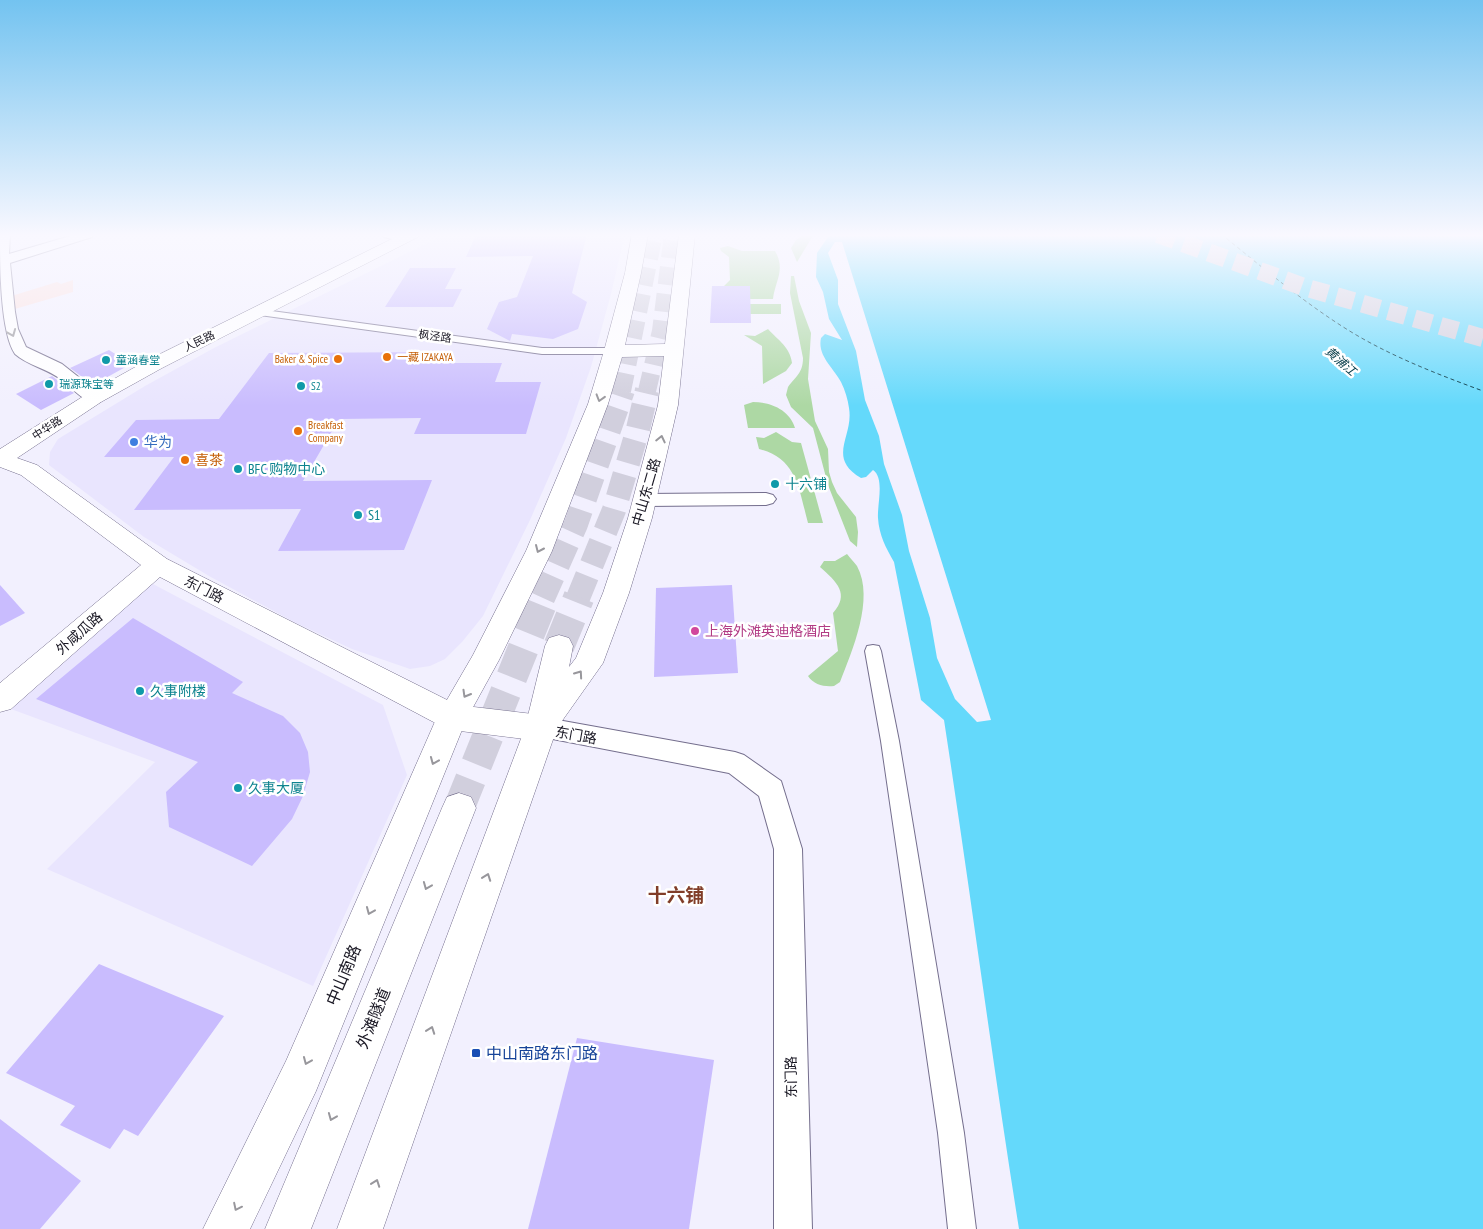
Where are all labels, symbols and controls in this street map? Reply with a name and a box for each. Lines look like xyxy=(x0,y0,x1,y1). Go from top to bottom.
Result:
street label: 人民路 xyxy=(181,327,217,355)
street label: 枫泾路 xyxy=(418,327,452,345)
one-way arrow xyxy=(6,328,16,337)
water label: 黄浦江 xyxy=(1322,344,1361,380)
place label: 一藏 IZAKAYA xyxy=(397,350,454,364)
marker: 一藏 IZAKAYA xyxy=(381,351,393,363)
place label: Baker & Spice xyxy=(275,352,328,366)
place label: 童涵春堂 xyxy=(116,353,160,367)
marker: Baker & Spice xyxy=(332,353,344,365)
marker: 童涵春堂 xyxy=(100,354,112,366)
place label: 瑞源珠宝等 xyxy=(59,377,114,391)
marker: 瑞源珠宝等 xyxy=(43,378,55,390)
place label: S2 xyxy=(311,379,321,393)
marker: S2 xyxy=(295,380,307,392)
one-way arrow xyxy=(595,393,605,402)
street label: 中华路 xyxy=(29,413,65,443)
place label: Breakfast Company xyxy=(308,418,344,445)
marker: Breakfast Company xyxy=(292,425,304,437)
place label: 华为 xyxy=(144,433,172,451)
one-way arrow xyxy=(655,435,666,443)
marker: 华为 xyxy=(128,436,140,448)
place label: 喜茶 xyxy=(195,451,223,469)
marker: 喜茶 xyxy=(179,454,191,466)
street label: 中山东二路 xyxy=(628,456,664,528)
place label: BFC 购物中心 xyxy=(248,460,325,478)
marker: BFC 购物中心 xyxy=(232,463,244,475)
place label: 十六铺 xyxy=(785,475,827,493)
marker: 十六铺 xyxy=(769,478,781,490)
place label: S1 xyxy=(368,506,380,524)
marker: S1 xyxy=(352,509,364,521)
one-way arrow xyxy=(535,544,546,553)
street label: 东门路 xyxy=(181,571,227,607)
street label: 外咸瓜路 xyxy=(52,608,106,658)
place label: 上海外滩英迪格酒店 xyxy=(705,622,831,640)
marker: 上海外滩英迪格酒店 xyxy=(689,625,701,637)
one-way arrow xyxy=(573,671,582,680)
place label: 久事附楼 xyxy=(150,682,206,700)
marker: 久事附楼 xyxy=(134,685,146,697)
one-way arrow xyxy=(462,688,472,697)
street label: 东门路 xyxy=(554,722,598,748)
one-way arrow xyxy=(429,757,439,765)
place label: 久事大厦 xyxy=(248,779,304,797)
marker: 久事大厦 xyxy=(232,782,244,794)
one-way arrow xyxy=(481,874,491,882)
one-way arrow xyxy=(423,881,433,890)
district label: 十六铺 xyxy=(647,883,705,907)
one-way arrow xyxy=(366,906,377,915)
street label: 中山南路 xyxy=(321,942,365,1008)
street label: 外滩隧道 xyxy=(352,985,394,1051)
one-way arrow xyxy=(425,1026,435,1035)
place label: 中山南路东门路 xyxy=(486,1043,598,1063)
marker: 中山南路东门路 xyxy=(470,1047,482,1059)
one-way arrow xyxy=(303,1056,313,1065)
street label: 东门路 xyxy=(782,1056,800,1098)
one-way arrow xyxy=(328,1112,339,1121)
one-way arrow xyxy=(370,1179,380,1188)
one-way arrow xyxy=(233,1202,243,1211)

